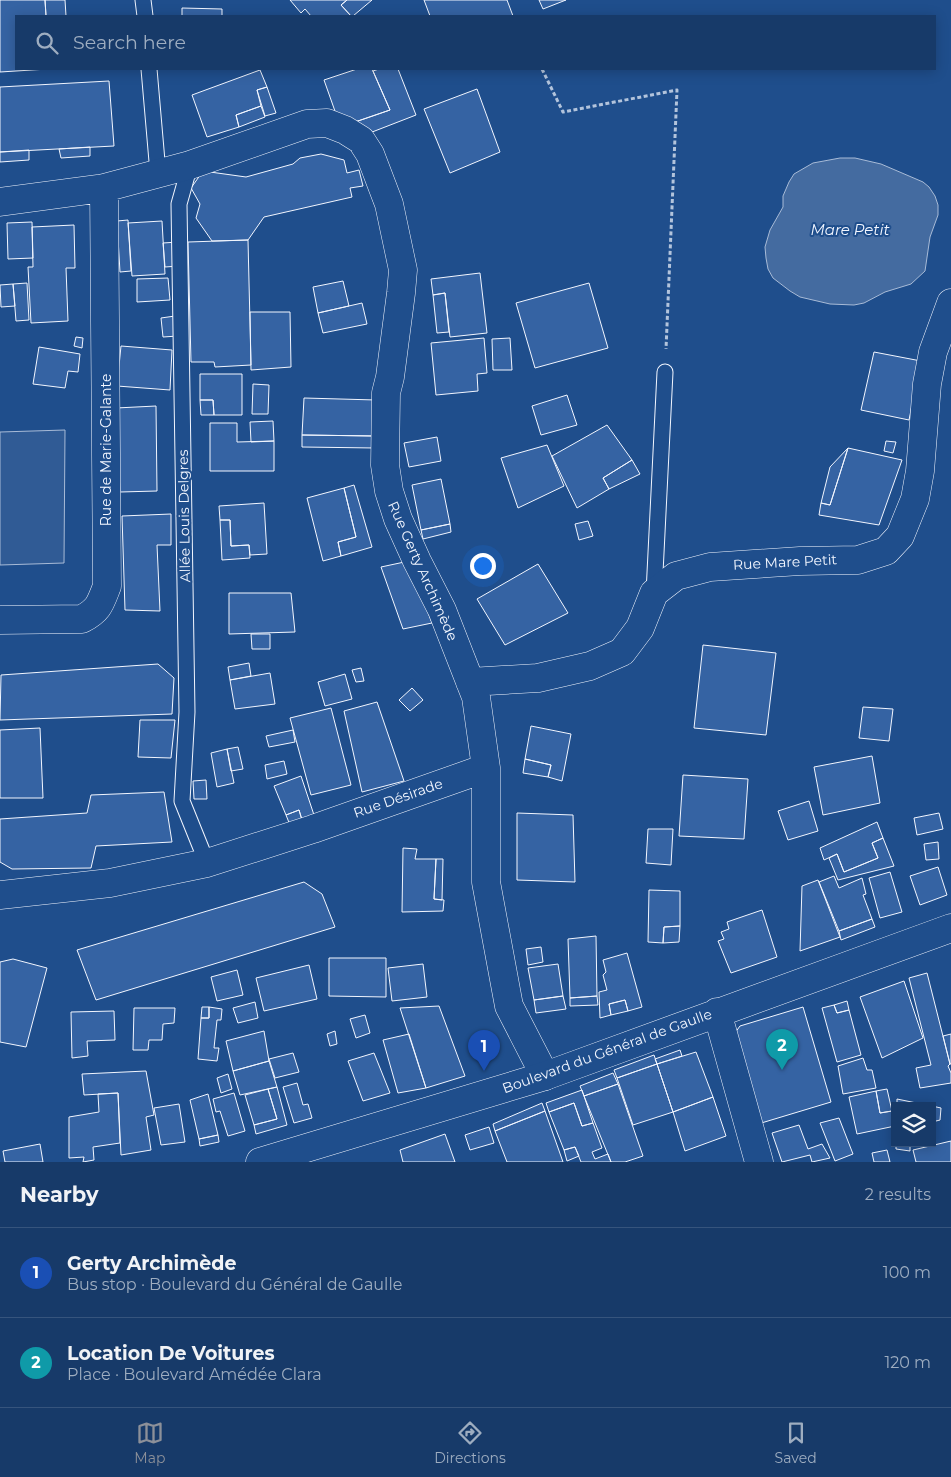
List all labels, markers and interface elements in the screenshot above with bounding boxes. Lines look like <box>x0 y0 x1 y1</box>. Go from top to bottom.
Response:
search box <box>15 15 936 70</box>
icon: search <box>33 29 61 57</box>
text: Search here <box>73 31 186 54</box>
water label: Mare Petit <box>810 220 890 239</box>
street label: Rue de Marie-Galante <box>97 374 115 526</box>
street label: Allée Louis Delgres <box>174 449 194 583</box>
street label: Rue Gerty Archimède <box>384 498 462 644</box>
street label: Rue Mare Petit <box>733 550 838 574</box>
your location <box>470 553 496 579</box>
street label: Rue Désirade <box>351 774 445 822</box>
street label: Boulevard du Général de Gaulle <box>500 1005 714 1097</box>
pin: 2 <box>766 1029 798 1070</box>
pin: 1 <box>468 1030 500 1071</box>
map controls <box>891 1102 936 1147</box>
button: layers <box>891 1102 936 1147</box>
text: Nearby <box>20 1182 99 1207</box>
text: 2 results <box>865 1185 931 1204</box>
text: Gerty Archimède <box>67 1252 236 1275</box>
text: 1 <box>33 1263 39 1282</box>
text: 100 m <box>883 1263 931 1282</box>
text: Bus stop · Boulevard du Général de Gaulle <box>67 1275 402 1294</box>
text: Location De Voitures <box>67 1342 275 1365</box>
text: 2 <box>31 1353 41 1372</box>
text: 120 m <box>884 1353 931 1372</box>
text: Place · Boulevard Amédée Clara <box>67 1365 322 1384</box>
tab: Map <box>134 1419 165 1467</box>
tab: Directions <box>434 1419 506 1467</box>
tab: Saved <box>775 1419 817 1467</box>

